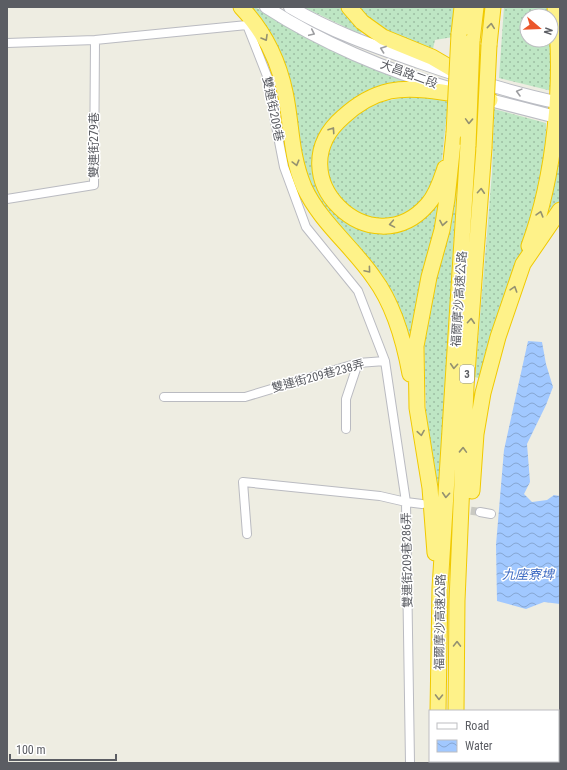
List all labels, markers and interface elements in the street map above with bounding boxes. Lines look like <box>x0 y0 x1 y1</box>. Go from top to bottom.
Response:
north arrow <box>519 8 559 48</box>
one-way arrow <box>486 23 495 29</box>
text: N <box>541 26 555 37</box>
one-way arrow <box>308 28 316 36</box>
one-way arrow <box>260 34 267 41</box>
one-way arrow <box>379 45 386 53</box>
street label: 大昌路二段 <box>378 57 440 91</box>
street label: 雙連街209巷 <box>260 75 286 143</box>
one-way arrow <box>515 88 522 97</box>
street label: 雙連街279巷 <box>87 112 101 178</box>
one-way arrow <box>465 119 473 125</box>
one-way arrow <box>327 127 334 134</box>
one-way arrow <box>292 159 300 166</box>
one-way arrow <box>477 188 486 194</box>
one-way arrow <box>535 210 544 217</box>
one-way arrow <box>389 219 395 228</box>
one-way arrow <box>439 220 448 226</box>
street label: 福爾摩沙高速公路 <box>449 251 469 347</box>
one-way arrow <box>363 265 370 272</box>
one-way arrow <box>510 285 518 292</box>
one-way arrow <box>467 318 476 324</box>
street label: 雙連街209巷238弄 <box>270 357 366 395</box>
one-way arrow <box>450 363 459 369</box>
road number: 3 <box>460 365 474 383</box>
one-way arrow <box>416 430 425 436</box>
one-way arrow <box>459 447 468 454</box>
one-way arrow <box>442 492 451 498</box>
street label: 雙連街209巷286弄 <box>399 512 415 608</box>
water label: 九座寮埤 <box>502 567 556 582</box>
street label: 福爾摩沙高速公路 <box>432 574 448 670</box>
one-way arrow <box>452 641 461 647</box>
one-way arrow <box>435 694 443 700</box>
legend <box>429 710 559 762</box>
text: Road <box>465 719 489 733</box>
scale bar <box>10 736 116 762</box>
text: Water <box>465 739 493 753</box>
text: 100 m <box>16 743 46 757</box>

